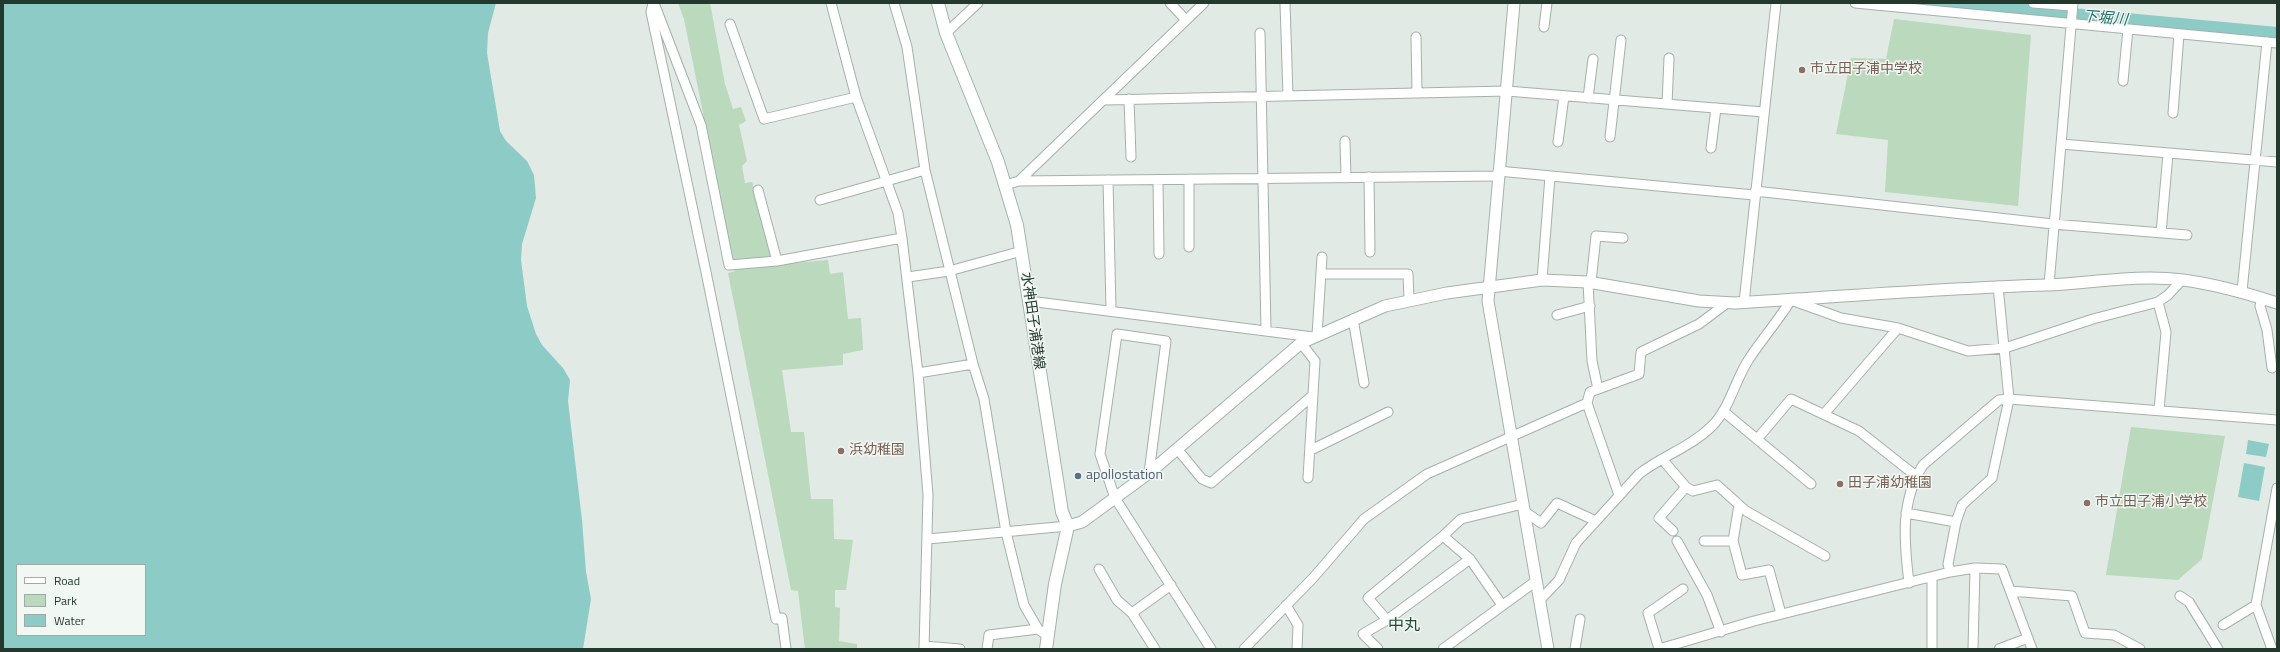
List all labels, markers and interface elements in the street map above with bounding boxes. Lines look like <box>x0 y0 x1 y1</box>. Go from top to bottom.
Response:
water label: 下堀川 <box>2082 8 2128 30</box>
place label: 市立田子浦中学校 <box>1810 62 1922 78</box>
marker: 市立田子浦中学校 <box>1797 65 1807 75</box>
street label: 水神田子浦港線 <box>1017 271 1047 371</box>
place label: 浜幼稚園 <box>849 443 905 459</box>
marker: 浜幼稚園 <box>836 446 846 456</box>
place label: apollostation <box>1086 468 1163 484</box>
marker: apollostation <box>1073 471 1083 481</box>
place label: 田子浦幼稚園 <box>1848 476 1932 492</box>
marker: 田子浦幼稚園 <box>1835 479 1845 489</box>
place label: 市立田子浦小学校 <box>2095 495 2207 511</box>
marker: 市立田子浦小学校 <box>2082 498 2092 508</box>
legend <box>16 564 146 636</box>
text: Road <box>54 571 80 590</box>
text: Park <box>54 591 77 610</box>
text: Water <box>54 611 85 630</box>
district label: 中丸 <box>1388 616 1420 636</box>

